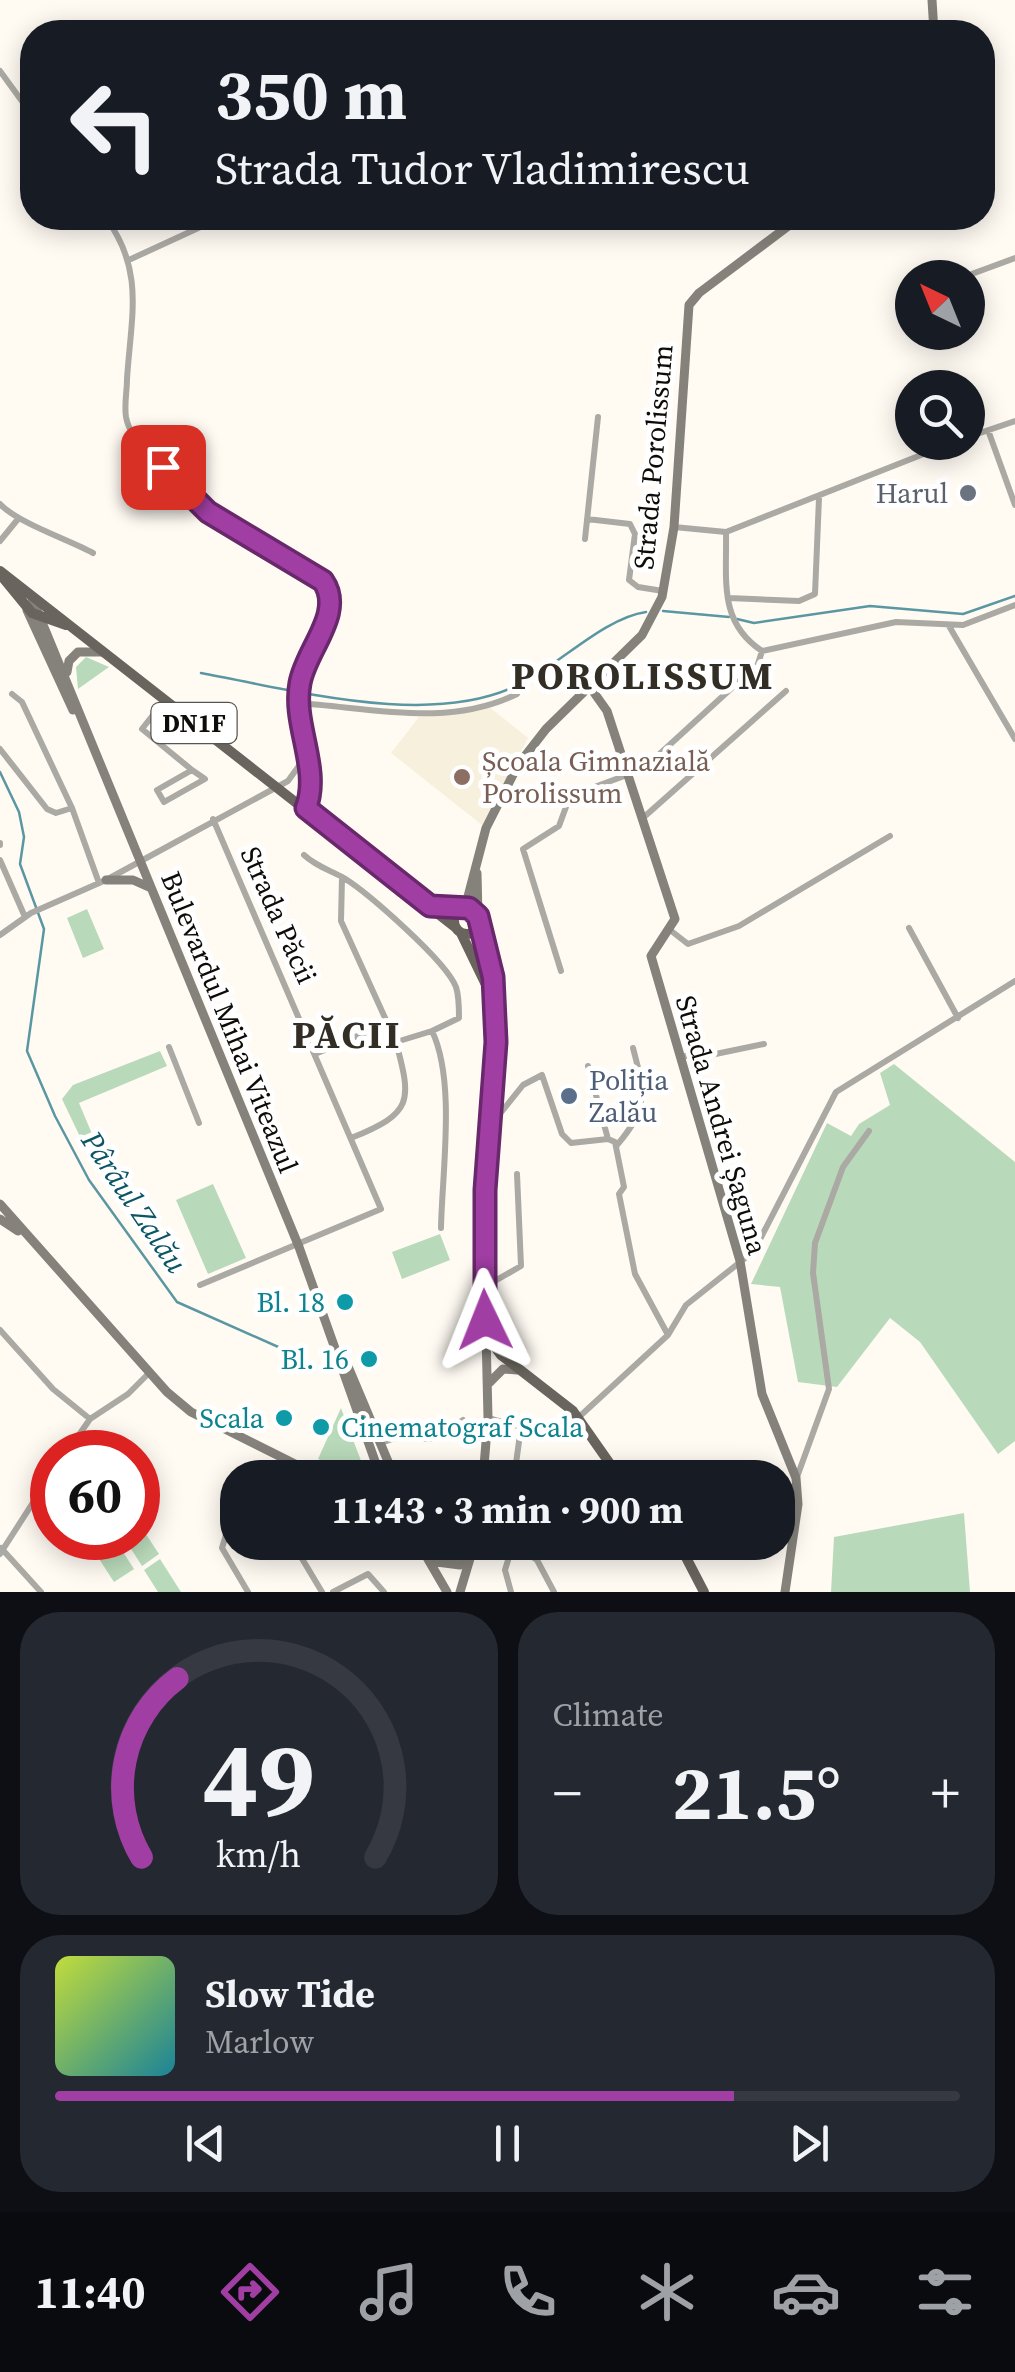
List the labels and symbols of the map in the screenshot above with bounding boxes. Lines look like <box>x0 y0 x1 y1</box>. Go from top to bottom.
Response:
north arrow <box>895 260 985 350</box>
street label: Strada Porolissum <box>624 343 682 571</box>
pin <box>121 425 206 510</box>
place label: Harul <box>876 474 948 512</box>
marker: Harul <box>957 482 979 504</box>
district label: POROLISSUM <box>511 650 775 702</box>
road number: DN1F <box>152 703 236 743</box>
place label: Școala Gimnazială Porolissum <box>482 742 711 812</box>
marker: Școala Gimnazială Porolissum <box>451 766 473 788</box>
street label: Strada Păcii <box>232 840 326 990</box>
street label: Bulevardul Mihai Viteazul <box>152 866 308 1178</box>
street label: Strada Andrei Șaguna <box>667 991 777 1260</box>
district label: PĂCII <box>292 1009 402 1061</box>
place label: Poliția Zalău <box>589 1061 669 1131</box>
marker: Poliția Zalău <box>558 1085 580 1107</box>
water label: Pârâul Zalău <box>71 1122 197 1281</box>
position arrow <box>433 1268 537 1372</box>
place label: Bl. 18 <box>256 1283 325 1321</box>
marker: Bl. 18 <box>334 1291 356 1313</box>
place label: Bl. 16 <box>280 1340 349 1378</box>
marker: Bl. 16 <box>358 1348 380 1370</box>
place label: Scala <box>199 1399 265 1437</box>
marker: Scala <box>273 1407 295 1429</box>
place label: Cinematograf Scala <box>341 1408 584 1446</box>
marker: Cinematograf Scala <box>310 1416 332 1438</box>
speed limit sign: 60 <box>30 1430 160 1560</box>

